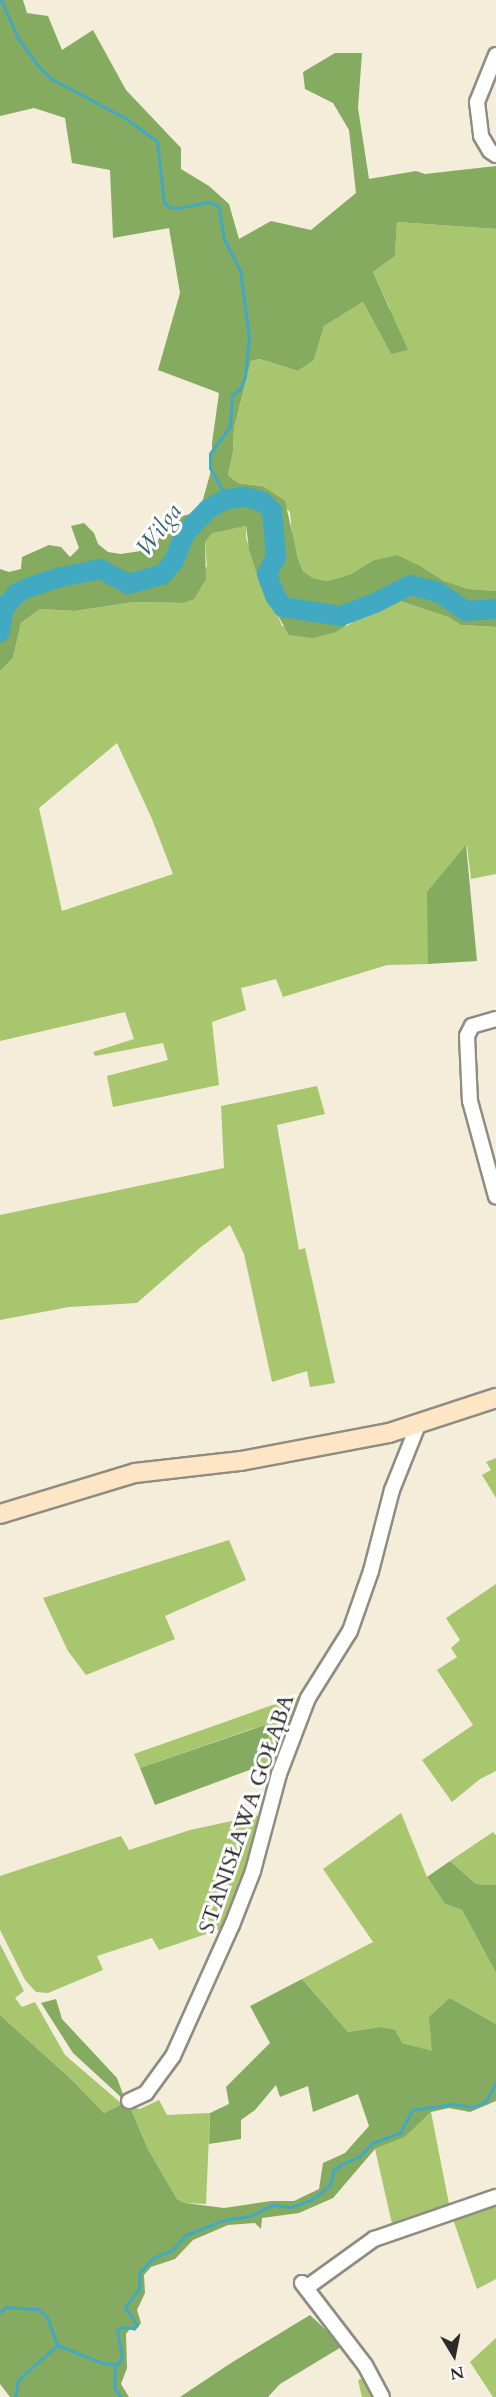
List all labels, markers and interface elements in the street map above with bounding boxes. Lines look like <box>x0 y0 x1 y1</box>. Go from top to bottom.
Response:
water label: Wilga <box>130 498 188 562</box>
street label: STANISŁAWA GOŁĄBA <box>194 1691 300 1937</box>
north arrow <box>424 2325 484 2385</box>
text: N <box>448 2361 466 2385</box>

